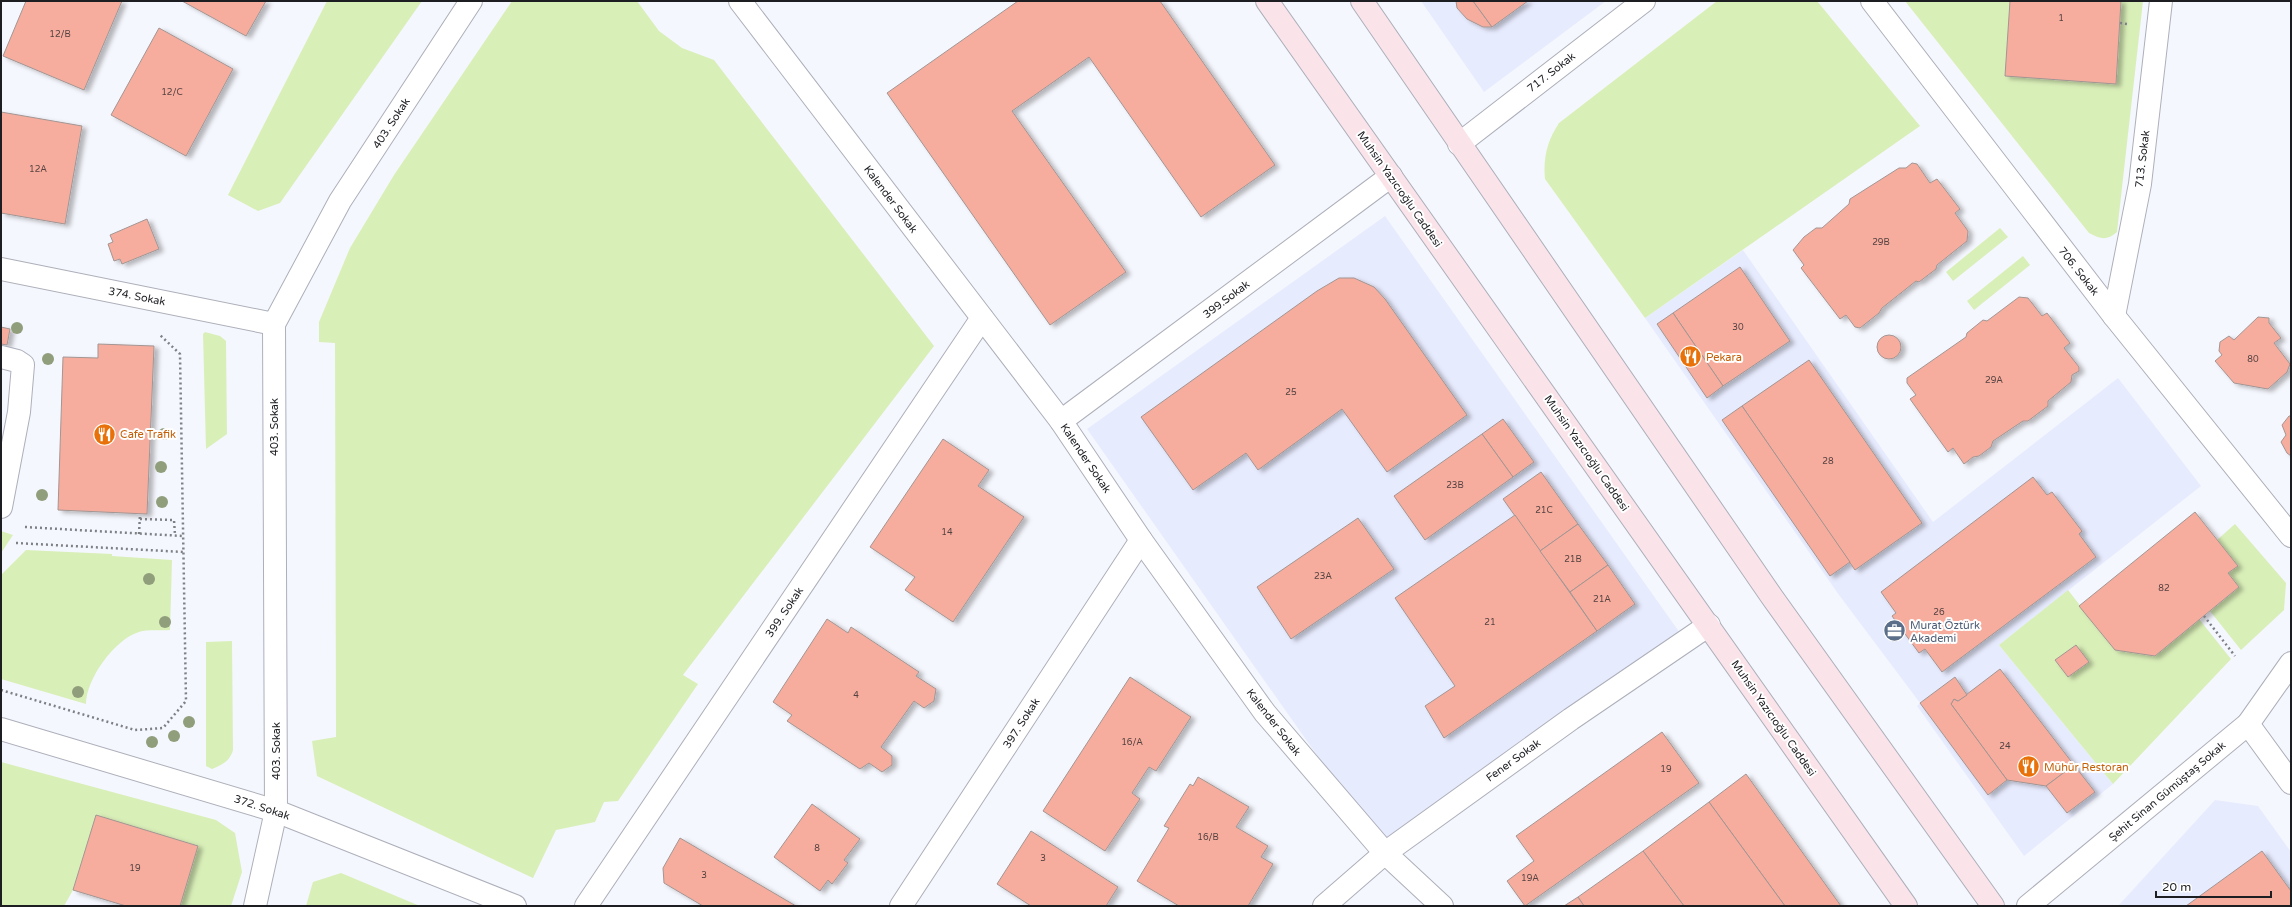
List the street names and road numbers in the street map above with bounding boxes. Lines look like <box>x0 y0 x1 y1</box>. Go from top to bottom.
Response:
street label: 717. Sokak <box>1525 50 1578 95</box>
street label: 403. Sokak <box>370 95 413 151</box>
street label: Muhsin Yazıcıoğlu Caddesi <box>1355 129 1445 250</box>
street label: 713. Sokak <box>2133 129 2152 189</box>
street label: Kalender Sokak <box>861 163 920 236</box>
street label: 706. Sokak <box>2056 244 2102 298</box>
street label: 399.Sokak <box>1200 278 1252 321</box>
street label: 374. Sokak <box>107 285 167 308</box>
street label: Muhsin Yazıcıoğlu Caddesi <box>1542 393 1632 514</box>
street label: 403. Sokak <box>268 398 281 456</box>
street label: Kalender Sokak <box>1058 421 1114 495</box>
street label: 399. Sokak <box>763 585 806 640</box>
street label: Muhsin Yazıcıoğlu Caddesi <box>1729 658 1819 779</box>
street label: Kalender Sokak <box>1244 686 1304 758</box>
street label: 397. Sokak <box>1000 696 1043 751</box>
street label: 403. Sokak <box>270 722 283 780</box>
street label: Fener Sokak <box>1484 736 1543 784</box>
street label: Şehit Sinan Gümüştaş Sokak <box>2106 739 2228 844</box>
street label: 372. Sokak <box>232 792 291 823</box>

